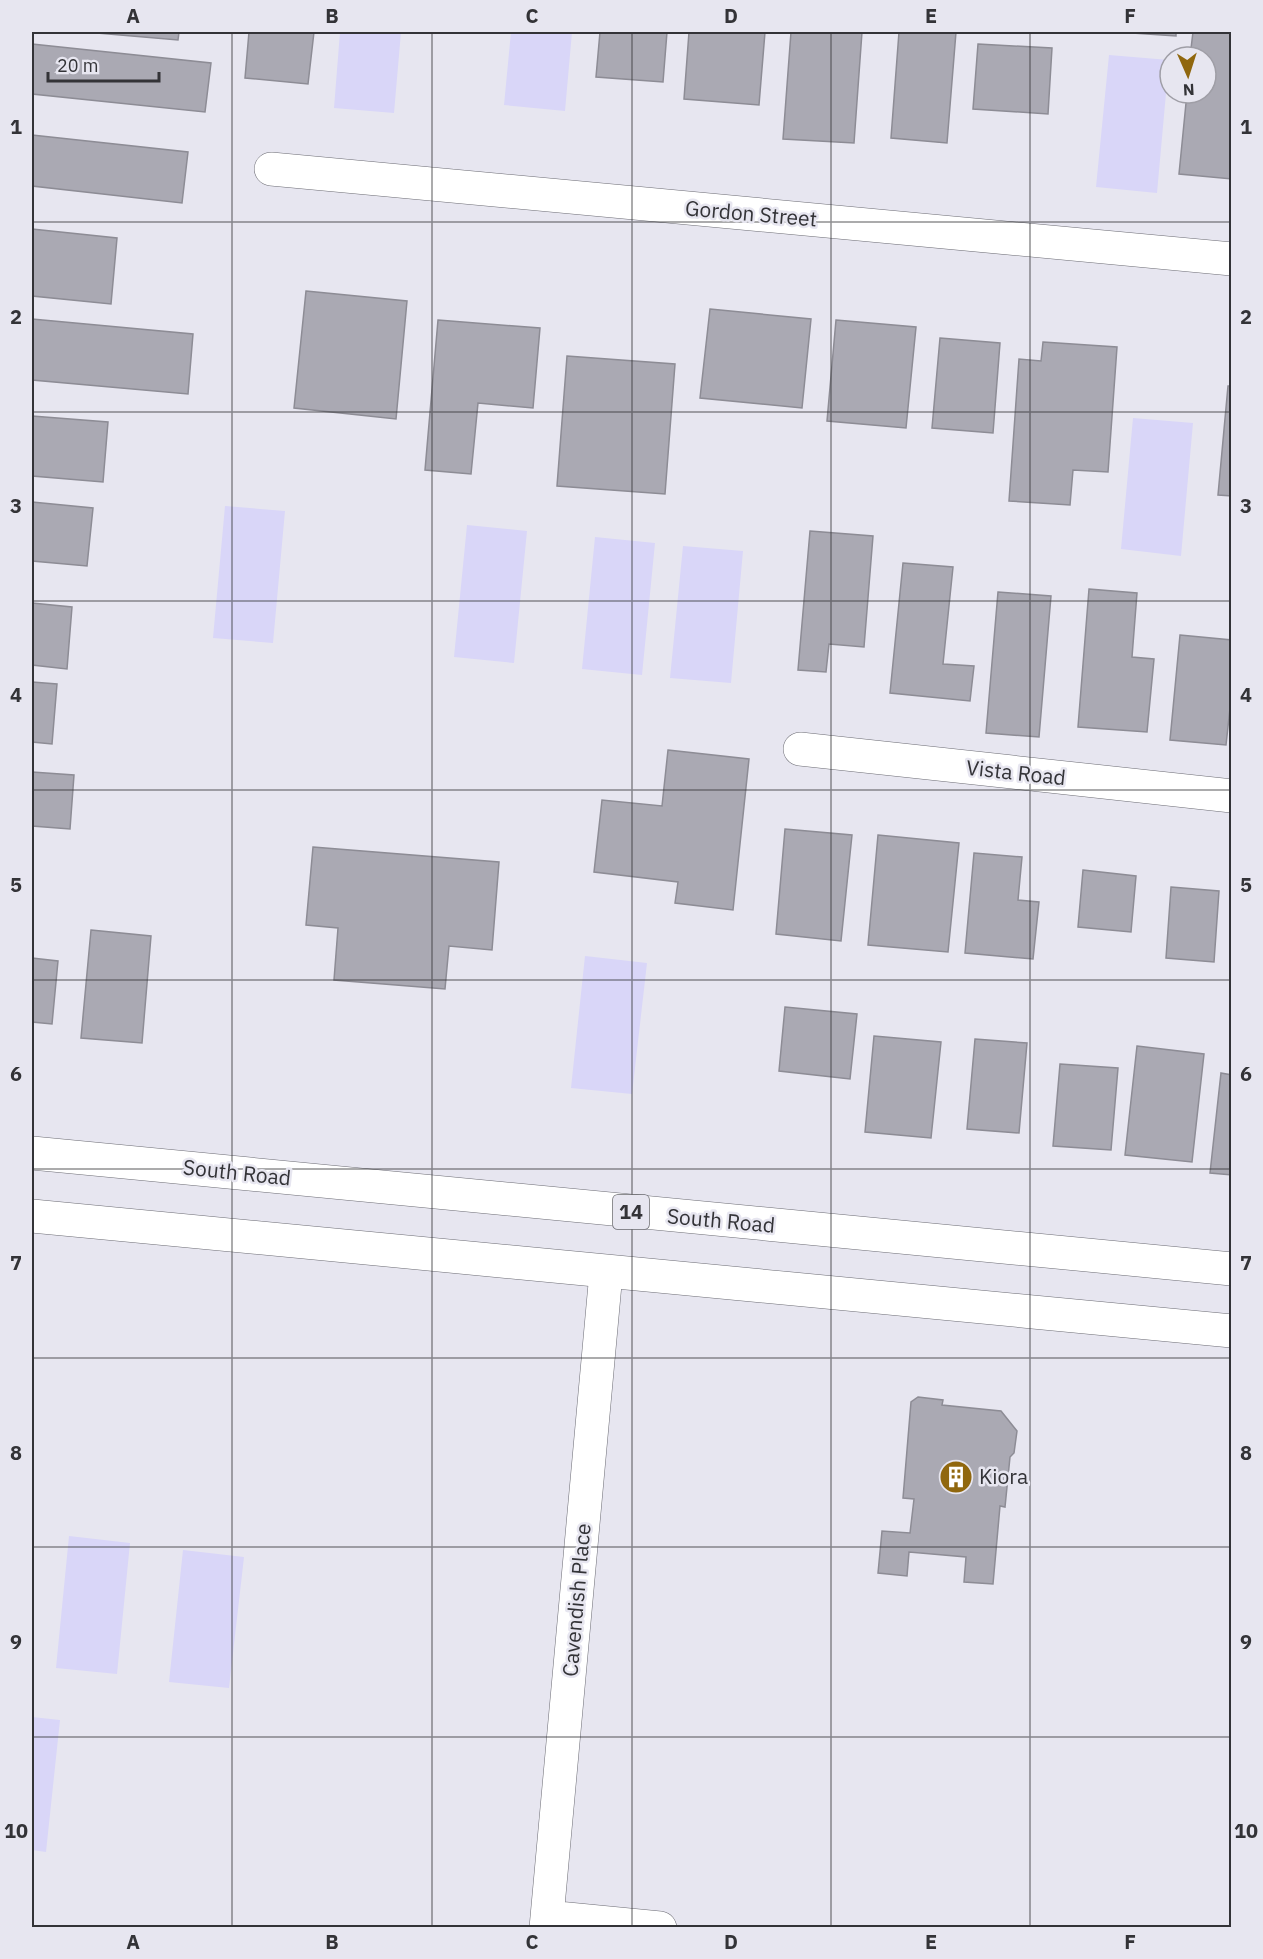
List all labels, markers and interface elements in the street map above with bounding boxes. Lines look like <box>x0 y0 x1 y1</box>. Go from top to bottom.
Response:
text: A <box>126 2 140 29</box>
text: B <box>325 2 339 29</box>
text: C <box>525 2 539 29</box>
text: D <box>724 2 738 29</box>
text: E <box>925 2 937 29</box>
text: F <box>1124 2 1136 29</box>
scale bar <box>48 45 159 83</box>
north arrow <box>1158 45 1218 105</box>
text: 20 m <box>57 54 99 77</box>
text: N <box>1182 80 1195 100</box>
text: 1 <box>10 113 22 140</box>
text: 1 <box>1240 113 1252 140</box>
street label: Gordon Street <box>684 193 818 233</box>
text: 2 <box>10 303 22 330</box>
text: 2 <box>1240 303 1252 330</box>
text: 3 <box>10 492 22 519</box>
text: 3 <box>1240 492 1252 519</box>
text: 4 <box>10 681 22 708</box>
text: 4 <box>1240 681 1252 708</box>
street label: Vista Road <box>965 753 1067 791</box>
text: 5 <box>10 871 22 898</box>
text: 5 <box>1240 871 1252 898</box>
text: 6 <box>10 1060 22 1087</box>
text: 6 <box>1240 1060 1252 1087</box>
street label: South Road <box>182 1152 292 1192</box>
road number: 14 <box>613 1195 649 1229</box>
street label: South Road <box>666 1201 776 1239</box>
text: 7 <box>10 1249 22 1276</box>
text: 7 <box>1240 1249 1252 1276</box>
text: 8 <box>10 1439 22 1466</box>
text: 8 <box>1240 1439 1252 1466</box>
building icon: Kiora <box>938 1459 974 1495</box>
place label: Kiora <box>979 1462 1028 1490</box>
street label: Cavendish Place <box>555 1522 597 1678</box>
text: 9 <box>10 1628 22 1655</box>
text: 9 <box>1240 1628 1252 1655</box>
text: 10 <box>4 1817 28 1844</box>
text: 10 <box>1234 1817 1258 1844</box>
text: A <box>126 1928 140 1955</box>
text: B <box>325 1928 339 1955</box>
text: C <box>525 1928 539 1955</box>
text: D <box>724 1928 738 1955</box>
text: E <box>925 1928 937 1955</box>
text: F <box>1124 1928 1136 1955</box>

